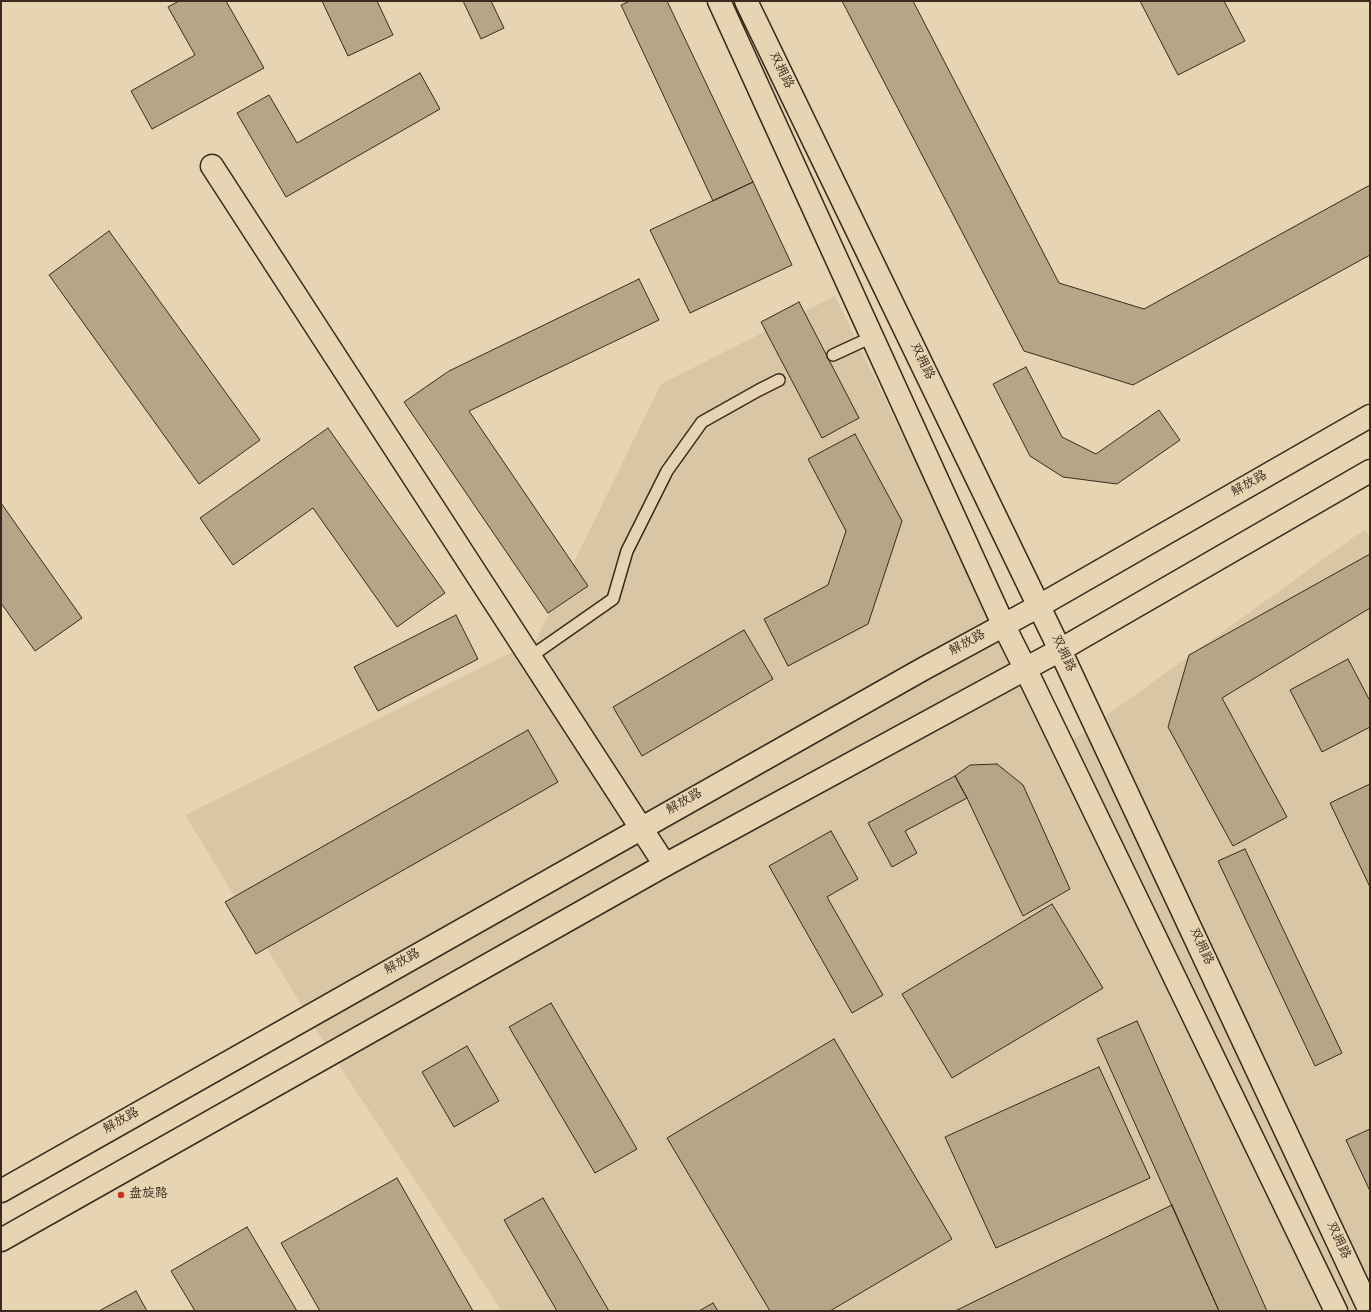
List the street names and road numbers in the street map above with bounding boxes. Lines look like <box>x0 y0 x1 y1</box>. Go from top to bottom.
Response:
street label: 双拥路 <box>764 50 796 92</box>
street label: 双拥路 <box>905 341 937 383</box>
street label: 解放路 <box>1229 468 1271 502</box>
street label: 解放路 <box>947 628 989 660</box>
street label: 双拥路 <box>1047 633 1077 675</box>
street label: 解放路 <box>664 786 706 820</box>
street label: 双拥路 <box>1185 926 1215 968</box>
street label: 解放路 <box>382 946 424 980</box>
street label: 解放路 <box>101 1105 143 1139</box>
street label: 双拥路 <box>1322 1220 1352 1262</box>

